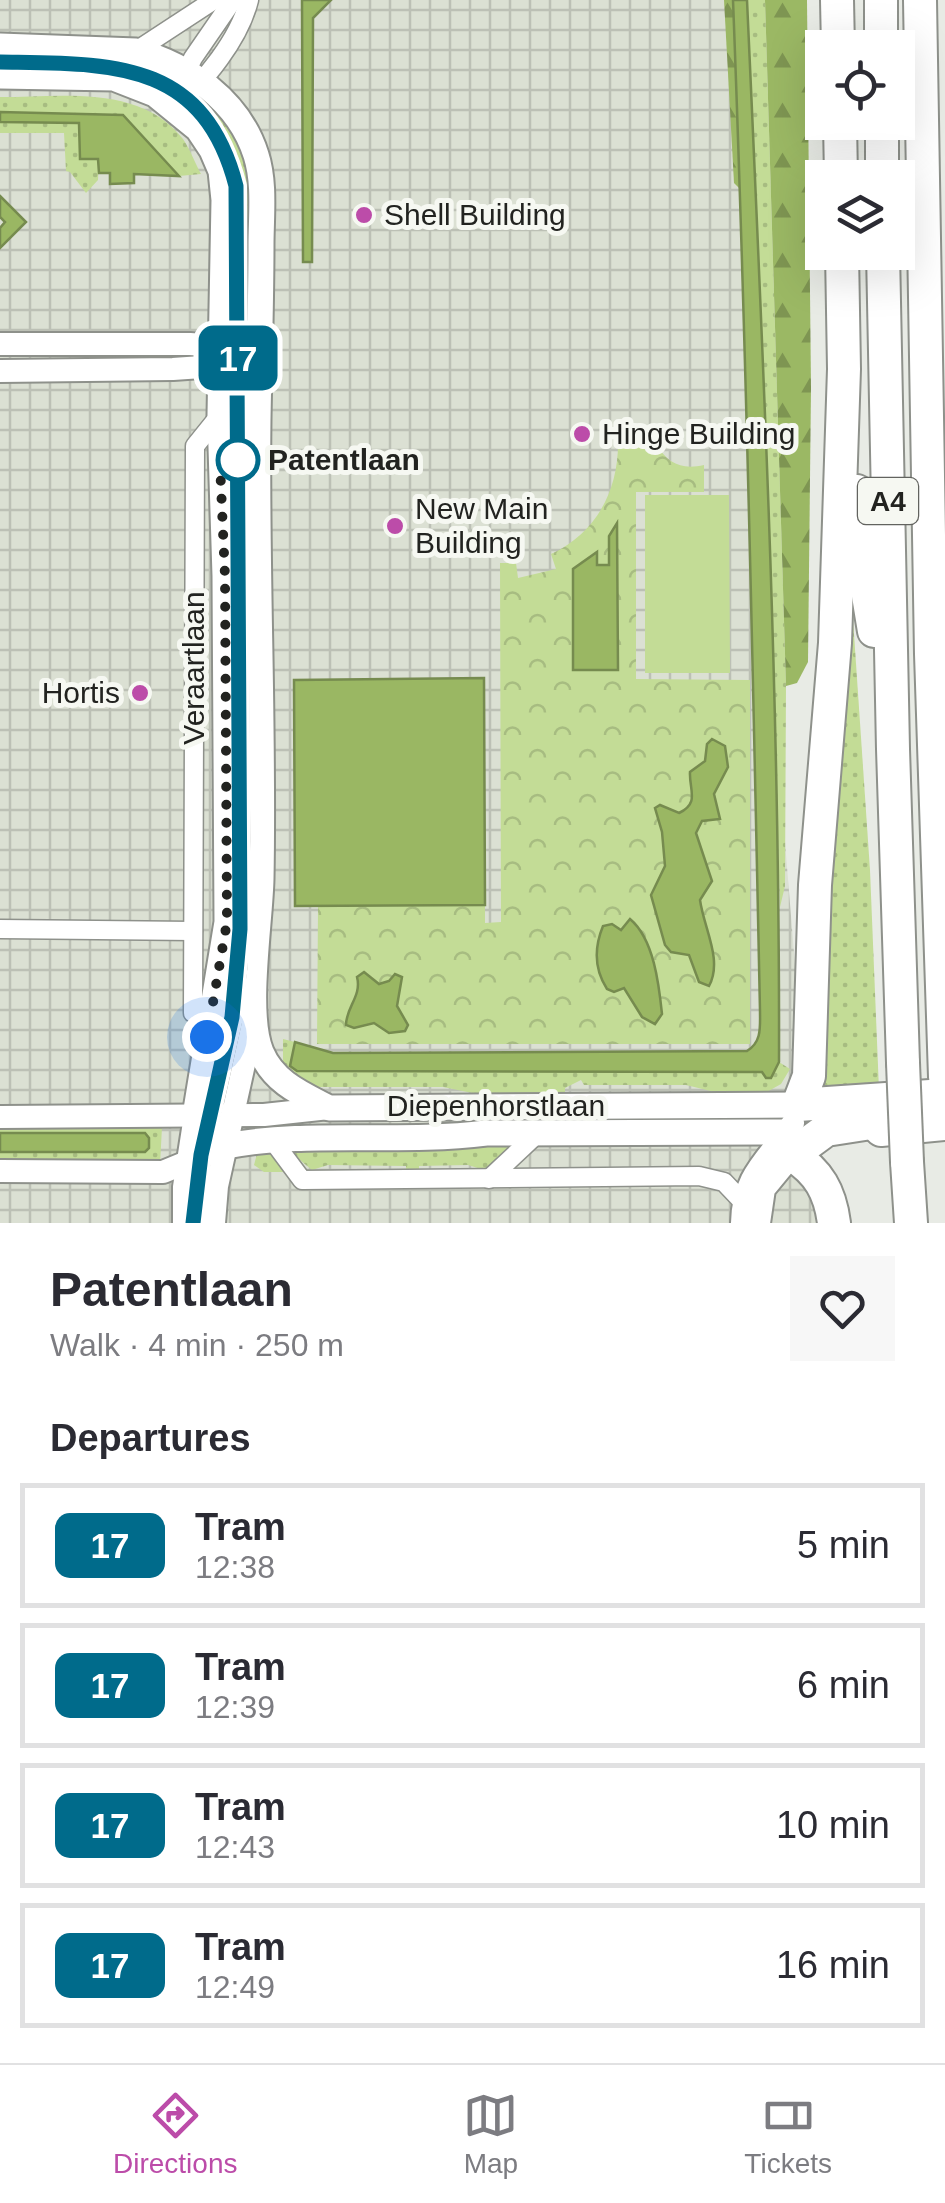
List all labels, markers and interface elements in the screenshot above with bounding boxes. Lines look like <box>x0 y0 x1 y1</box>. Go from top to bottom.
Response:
map controls <box>805 30 915 270</box>
button: locate <box>805 30 915 140</box>
button: layers <box>805 160 915 270</box>
place label: Shell Building <box>384 198 566 231</box>
marker: Shell Building <box>353 204 375 226</box>
line badge: 17 <box>193 326 283 390</box>
text: 17 <box>219 339 257 378</box>
place label: Hinge Building <box>602 417 795 450</box>
marker: Hinge Building <box>571 423 593 445</box>
marker: Patentlaan <box>217 439 259 481</box>
place label: Patentlaan <box>268 443 420 476</box>
road number: A4 <box>858 478 918 524</box>
place label: New Main Building <box>415 492 548 559</box>
marker: New Main Building <box>384 515 406 537</box>
street label: Veraartlaan <box>177 591 210 745</box>
place label: Hortis <box>42 676 120 709</box>
marker: Hortis <box>129 682 151 704</box>
your location <box>182 1012 232 1062</box>
street label: Diepenhorstlaan <box>387 1089 605 1122</box>
button: heart <box>790 1256 895 1361</box>
text: Patentlaan <box>50 1263 293 1316</box>
text: Walk · 4 min · 250 m <box>50 1327 344 1363</box>
text: Departures <box>50 1417 251 1459</box>
text: Tram <box>195 1506 286 1548</box>
text: 5 min <box>797 1524 890 1566</box>
text: 17 <box>91 1526 129 1565</box>
text: 12:38 <box>195 1549 275 1585</box>
text: Tram <box>195 1646 286 1688</box>
text: 6 min <box>797 1664 890 1706</box>
text: 17 <box>91 1666 129 1705</box>
text: 12:39 <box>195 1689 275 1725</box>
text: Tram <box>195 1786 286 1828</box>
text: 10 min <box>776 1804 890 1846</box>
text: 17 <box>91 1806 129 1845</box>
text: 12:43 <box>195 1829 275 1865</box>
text: Tram <box>195 1926 286 1968</box>
text: 16 min <box>776 1944 890 1986</box>
text: 17 <box>91 1946 129 1985</box>
text: 12:49 <box>195 1969 275 2005</box>
tab: Directions <box>113 2088 237 2180</box>
tab: Map <box>463 2088 518 2180</box>
tab: Tickets <box>744 2088 832 2180</box>

